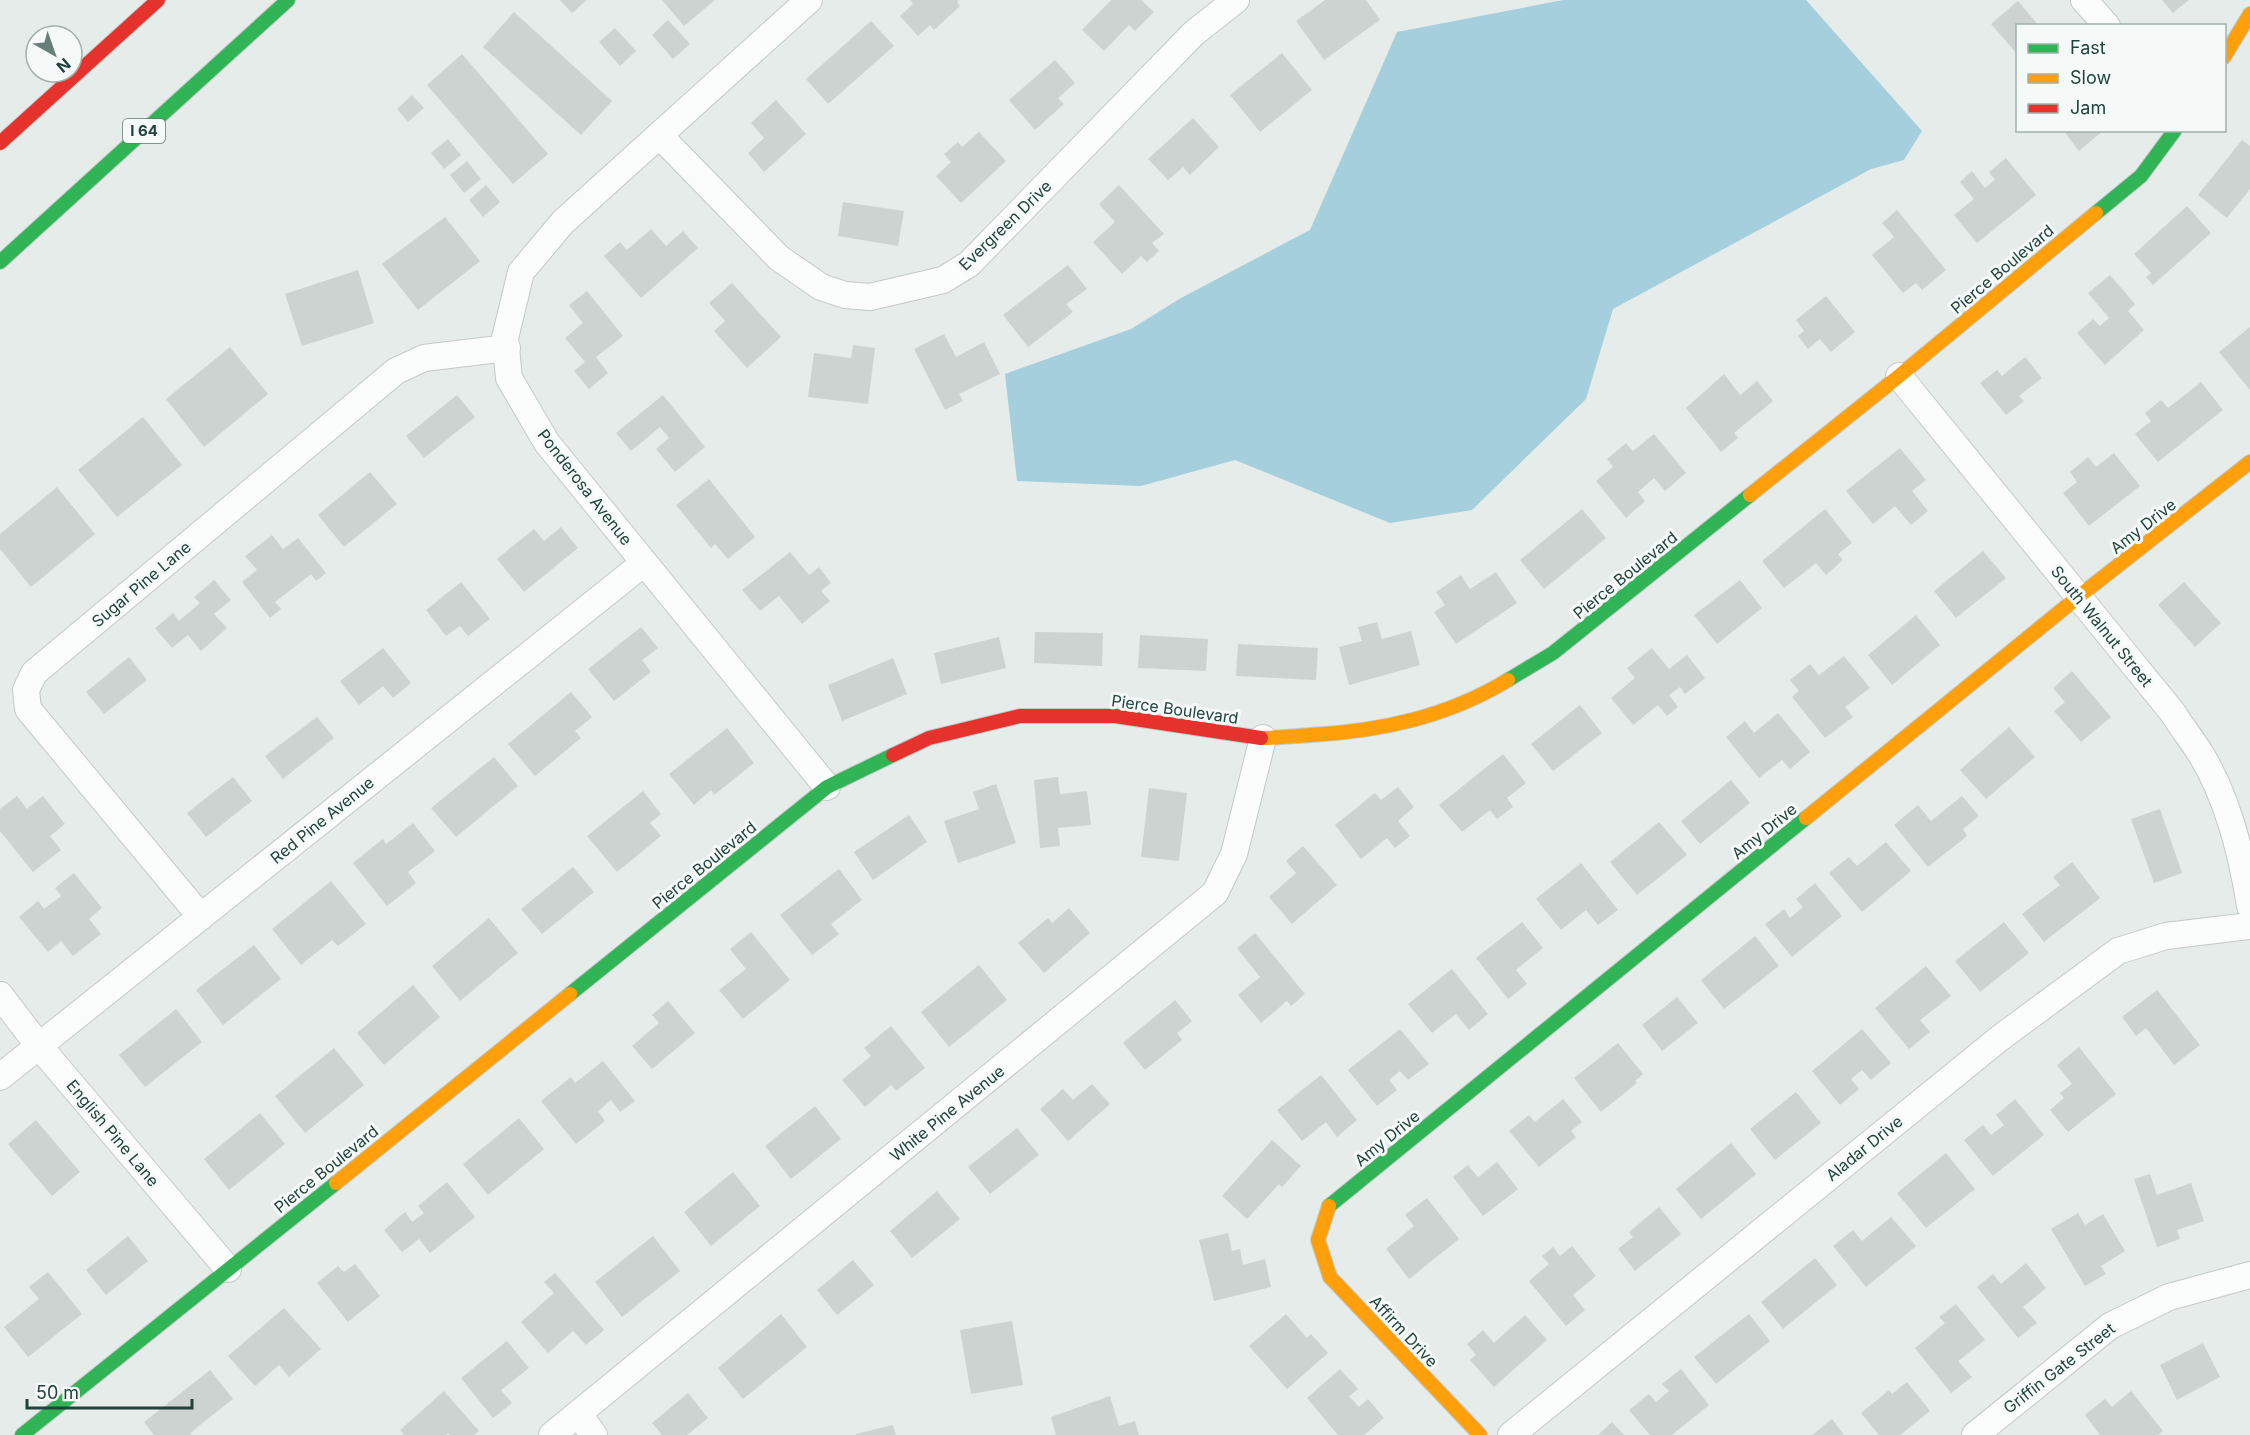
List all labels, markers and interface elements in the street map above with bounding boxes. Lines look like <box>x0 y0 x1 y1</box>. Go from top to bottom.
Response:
north arrow <box>24 24 84 84</box>
legend <box>2016 24 2226 132</box>
text: Fast <box>2070 37 2106 58</box>
text: N <box>53 54 75 77</box>
text: Slow <box>2070 67 2111 88</box>
text: Jam <box>2070 97 2106 118</box>
road number: I 64 <box>123 119 165 143</box>
street label: Evergreen Drive <box>954 176 1056 274</box>
street label: Pierce Boulevard <box>1947 220 2057 318</box>
street label: Ponderosa Avenue <box>533 425 637 549</box>
street label: Amy Drive <box>2106 494 2180 558</box>
street label: Pierce Boulevard <box>1569 527 1681 623</box>
street label: Sugar Pine Lane <box>87 537 195 631</box>
street label: South Walnut Street <box>2047 561 2157 691</box>
street label: Pierce Boulevard <box>1110 690 1240 728</box>
street label: Red Pine Avenue <box>266 772 378 868</box>
street label: Amy Drive <box>1727 799 1801 863</box>
street label: Pierce Boulevard <box>648 817 760 913</box>
street label: White Pine Avenue <box>886 1061 1008 1165</box>
street label: English Pine Lane <box>63 1076 163 1190</box>
street label: Amy Drive <box>1350 1106 1424 1170</box>
street label: Aladar Drive <box>1822 1111 1906 1185</box>
street label: Pierce Boulevard <box>270 1121 382 1217</box>
street label: Affirm Drive <box>1366 1291 1442 1371</box>
street label: Griffin Gate Street <box>1999 1318 2119 1418</box>
scale bar <box>27 1372 192 1410</box>
text: 50 m <box>36 1382 79 1403</box>

